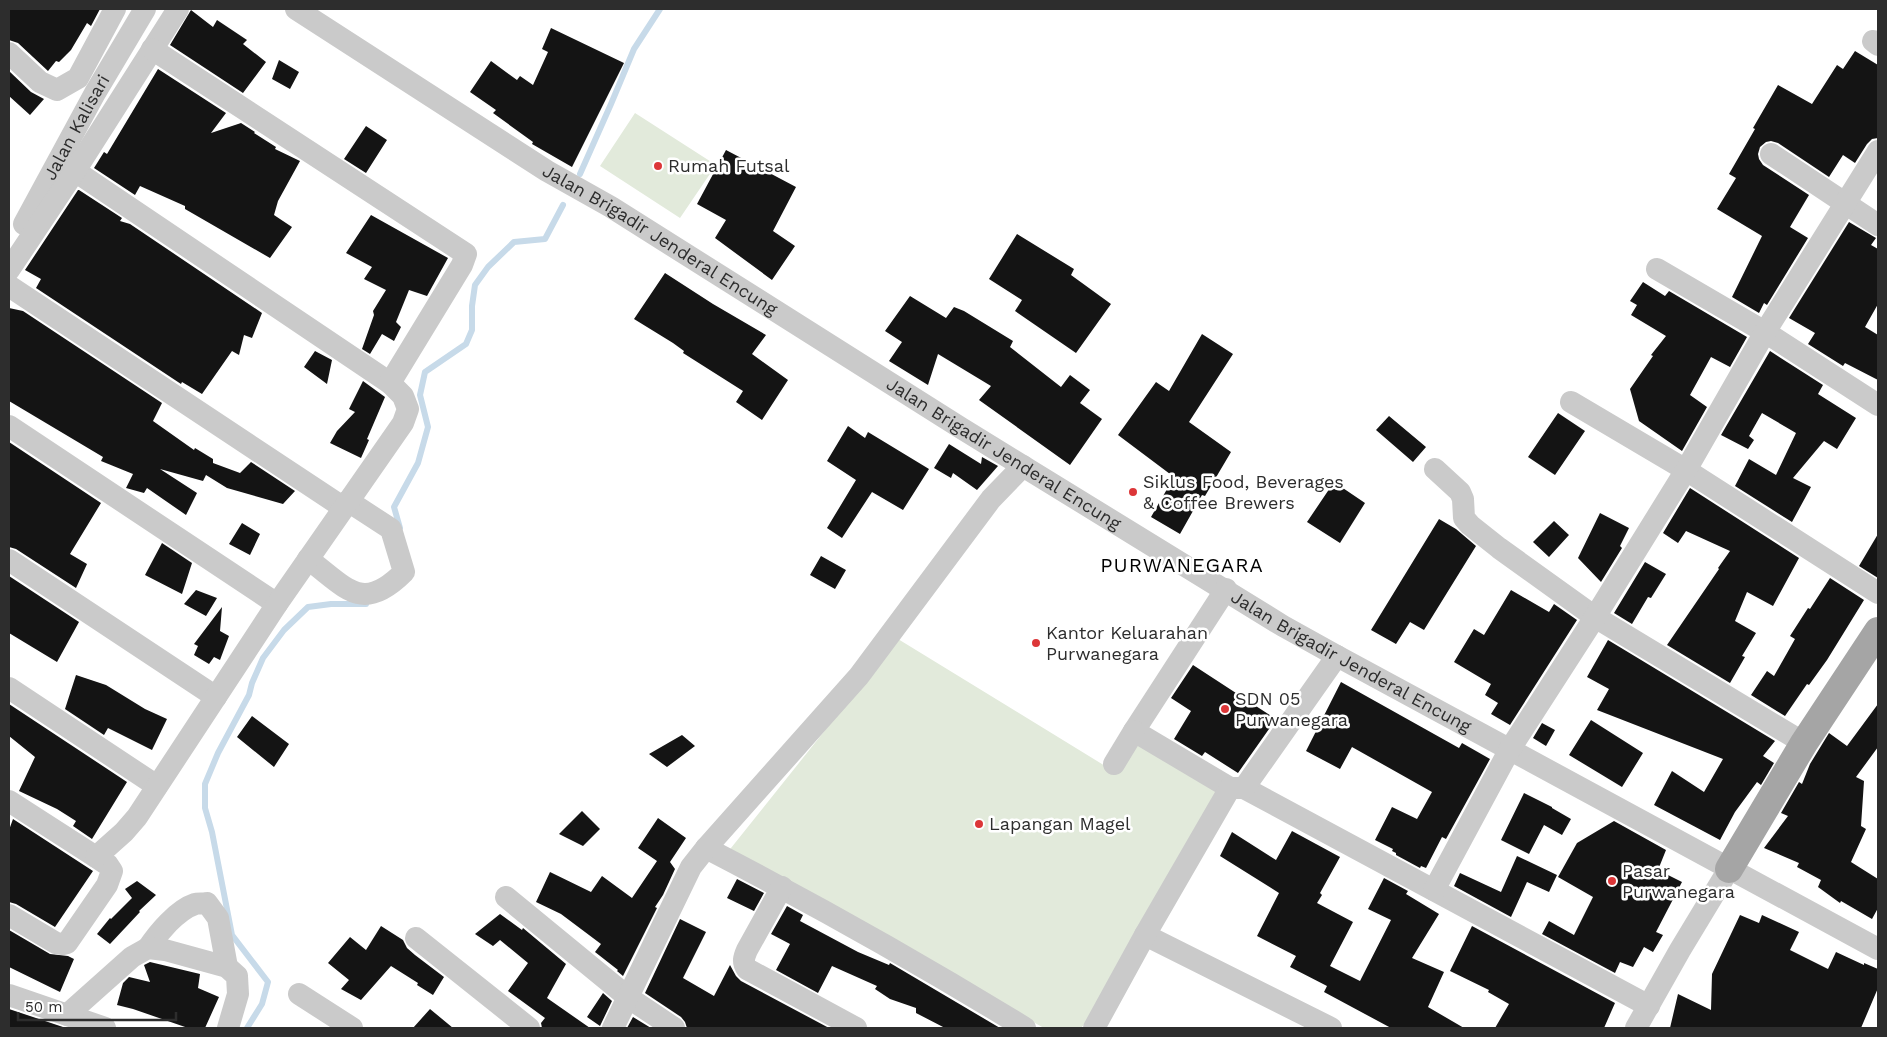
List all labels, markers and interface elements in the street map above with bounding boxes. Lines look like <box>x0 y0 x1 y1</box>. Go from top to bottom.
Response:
street label: Jalan Kalisari <box>39 71 114 184</box>
place label: Rumah Futsal <box>668 155 790 176</box>
street label: Jalan Brigadir Jenderal Encung <box>539 160 782 320</box>
marker: Rumah Futsal <box>652 160 664 172</box>
street label: Jalan Brigadir Jenderal Encung <box>883 373 1125 534</box>
place label: Siklus Food, Beverages & Coffee Brewers <box>1143 471 1344 513</box>
marker: Siklus Food, Beverages & Coffee Brewers <box>1127 486 1139 498</box>
district label: PURWANEGARA <box>1100 553 1264 577</box>
street label: Jalan Brigadir Jenderal Encung <box>1228 586 1475 737</box>
place label: Kantor Keluarahan Purwanegara <box>1046 622 1208 664</box>
marker: Kantor Keluarahan Purwanegara <box>1030 637 1042 649</box>
place label: SDN 05 Purwanegara <box>1235 688 1348 730</box>
marker: SDN 05 Purwanegara <box>1219 703 1231 715</box>
place label: Lapangan Magel <box>989 813 1131 834</box>
marker: Lapangan Magel <box>973 818 985 830</box>
place label: Pasar Purwanegara <box>1622 860 1735 902</box>
marker: Pasar Purwanegara <box>1606 875 1618 887</box>
scale bar <box>18 990 175 1022</box>
text: 50 m <box>25 998 62 1016</box>

